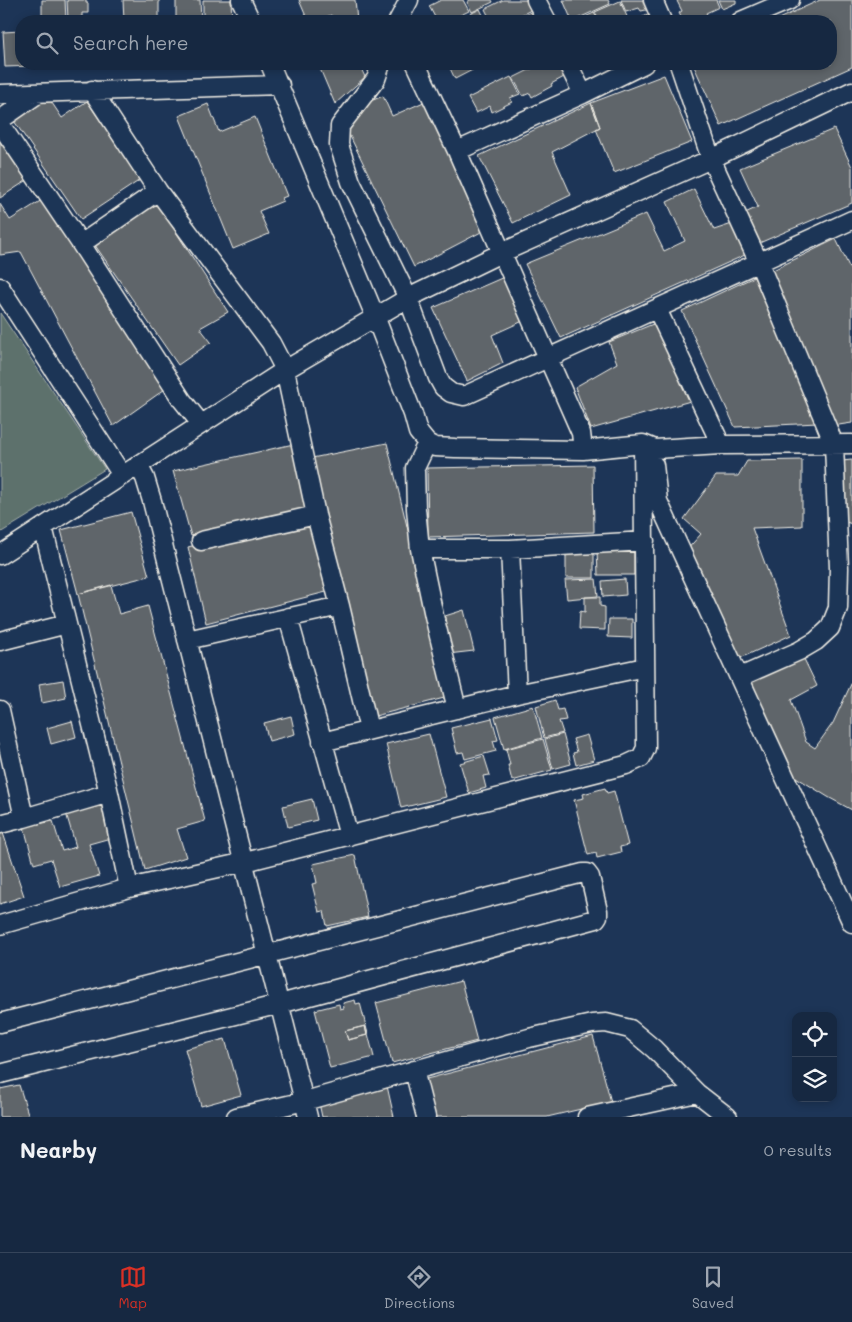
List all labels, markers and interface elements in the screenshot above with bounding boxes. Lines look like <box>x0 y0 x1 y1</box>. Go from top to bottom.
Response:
search box <box>15 15 837 70</box>
icon: search <box>33 29 61 57</box>
text: Search here <box>73 30 189 55</box>
map controls <box>792 1012 837 1102</box>
button: locate <box>792 1012 837 1057</box>
button: layers <box>792 1057 837 1102</box>
text: Nearby <box>20 1136 97 1163</box>
text: 0 results <box>764 1139 832 1160</box>
tab: Map <box>118 1263 147 1312</box>
tab: Directions <box>384 1263 455 1312</box>
tab: Saved <box>692 1263 734 1312</box>

